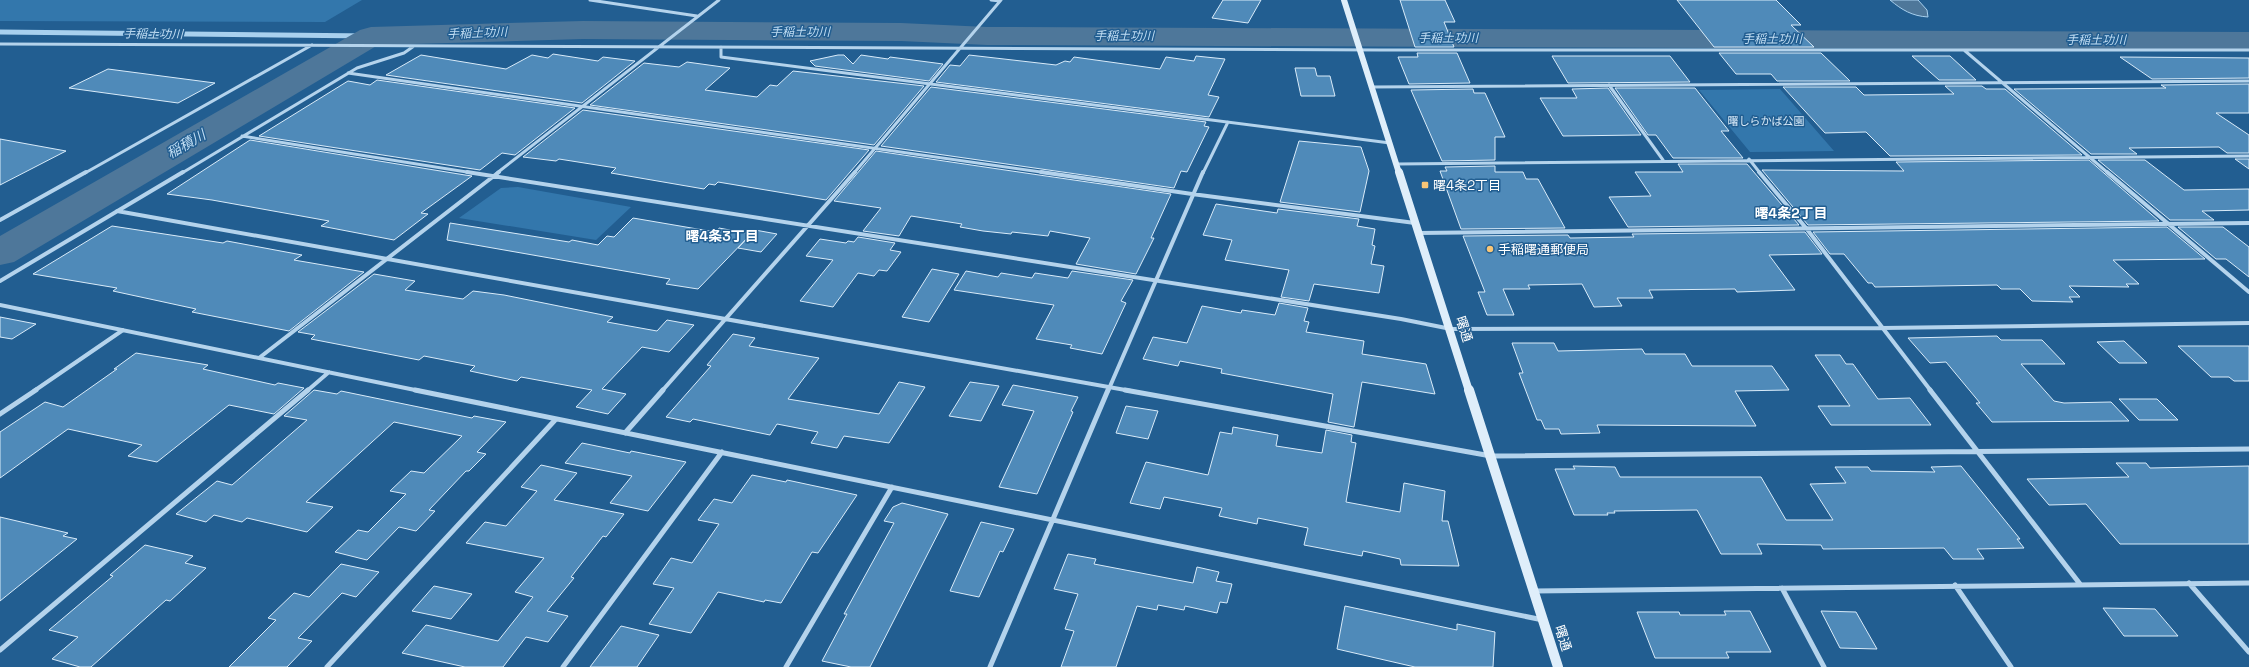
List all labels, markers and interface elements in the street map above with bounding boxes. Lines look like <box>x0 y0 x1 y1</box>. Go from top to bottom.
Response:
water label: 手稲土功川 <box>447 24 509 42</box>
water label: 手稲土功川 <box>770 24 832 40</box>
water label: 手稲土功川 <box>123 25 185 43</box>
water label: 手稲土功川 <box>1094 28 1156 44</box>
water label: 手稲土功川 <box>1418 30 1480 46</box>
water label: 手稲土功川 <box>1742 31 1804 47</box>
water label: 手稲土功川 <box>2066 32 2128 48</box>
park label: 曙しらかば公園 <box>1728 114 1805 128</box>
water label: 稲積川 <box>163 125 210 162</box>
place label: 曙4条2丁目 <box>1433 177 1501 194</box>
marker: 曙4条2丁目 <box>1420 180 1430 190</box>
district label: 曙4条2丁目 <box>1754 204 1828 222</box>
district label: 曙4条3丁目 <box>685 227 759 245</box>
place label: 手稲曙通郵便局 <box>1498 241 1589 258</box>
marker: 手稲曙通郵便局 <box>1485 244 1495 254</box>
street label: 曙通 <box>1452 314 1476 344</box>
street label: 曙通 <box>1551 623 1575 653</box>

